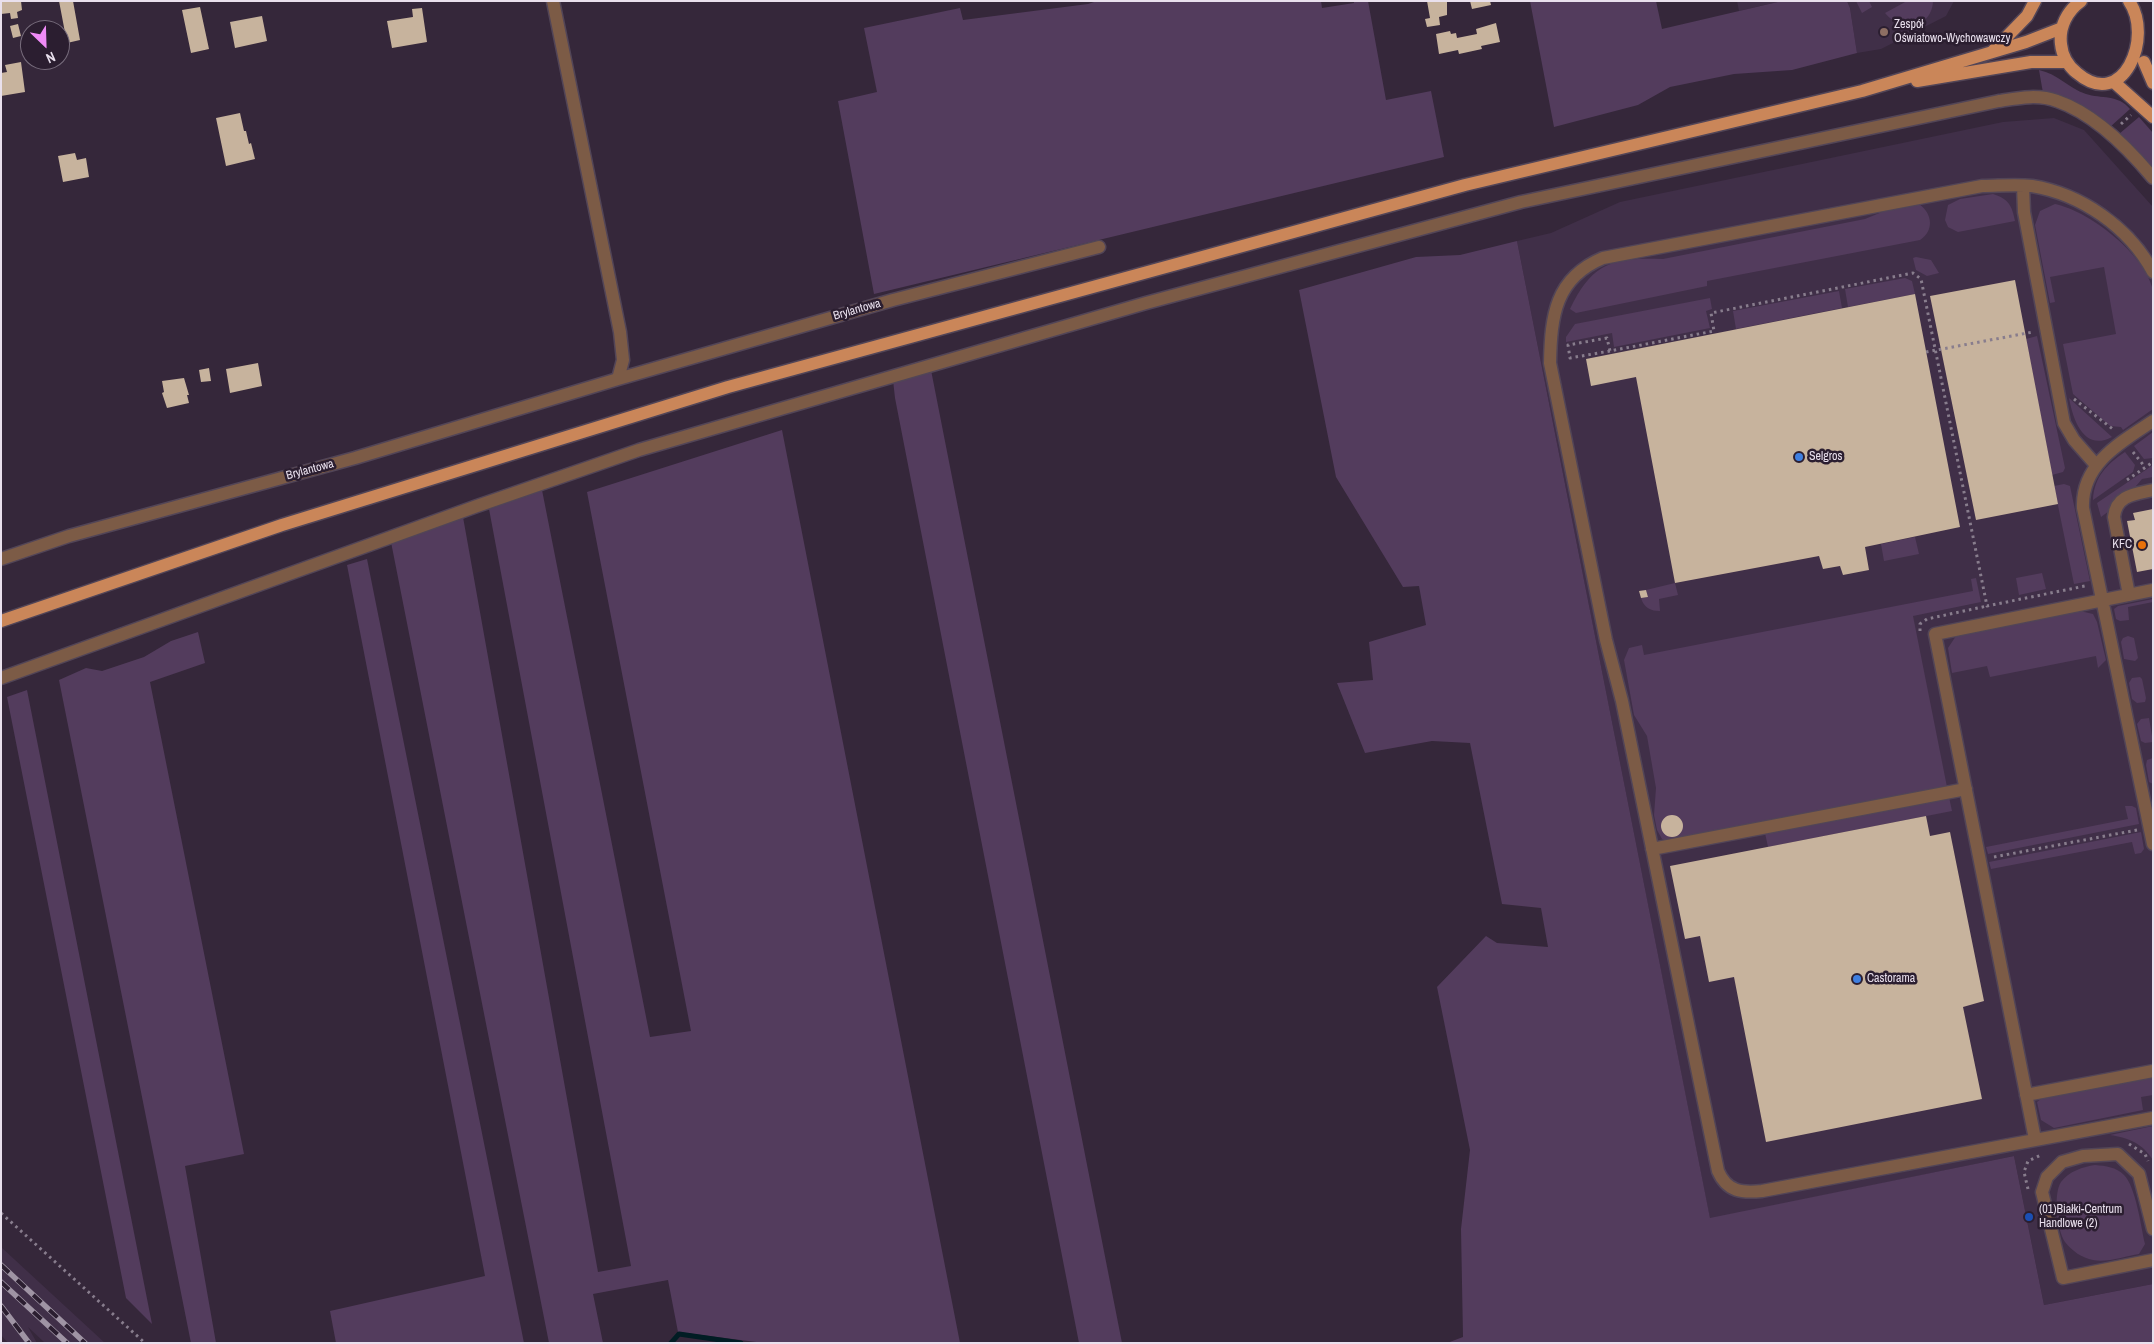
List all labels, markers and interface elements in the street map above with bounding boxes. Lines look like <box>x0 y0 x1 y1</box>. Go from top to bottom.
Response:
place label: Zespół Oświatowo-Wychowawczy <box>1894 18 2010 46</box>
north arrow <box>20 20 70 70</box>
marker: Zespół Oświatowo-Wychowawczy <box>1878 26 1890 38</box>
text: N <box>43 48 58 68</box>
street label: Brylantowa <box>832 296 882 324</box>
place label: Selgros <box>1809 450 1842 464</box>
marker: Selgros <box>1793 451 1805 463</box>
street label: Brylantowa <box>285 457 335 483</box>
place label: KFC <box>2112 538 2132 552</box>
marker: KFC <box>2136 539 2148 551</box>
place label: Castorama <box>1867 972 1915 986</box>
marker: Castorama <box>1851 973 1863 985</box>
place label: (01)Białki-Centrum Handlowe (2) <box>2039 1203 2122 1231</box>
marker: (01)Białki-Centrum Handlowe (2) <box>2023 1211 2035 1223</box>

